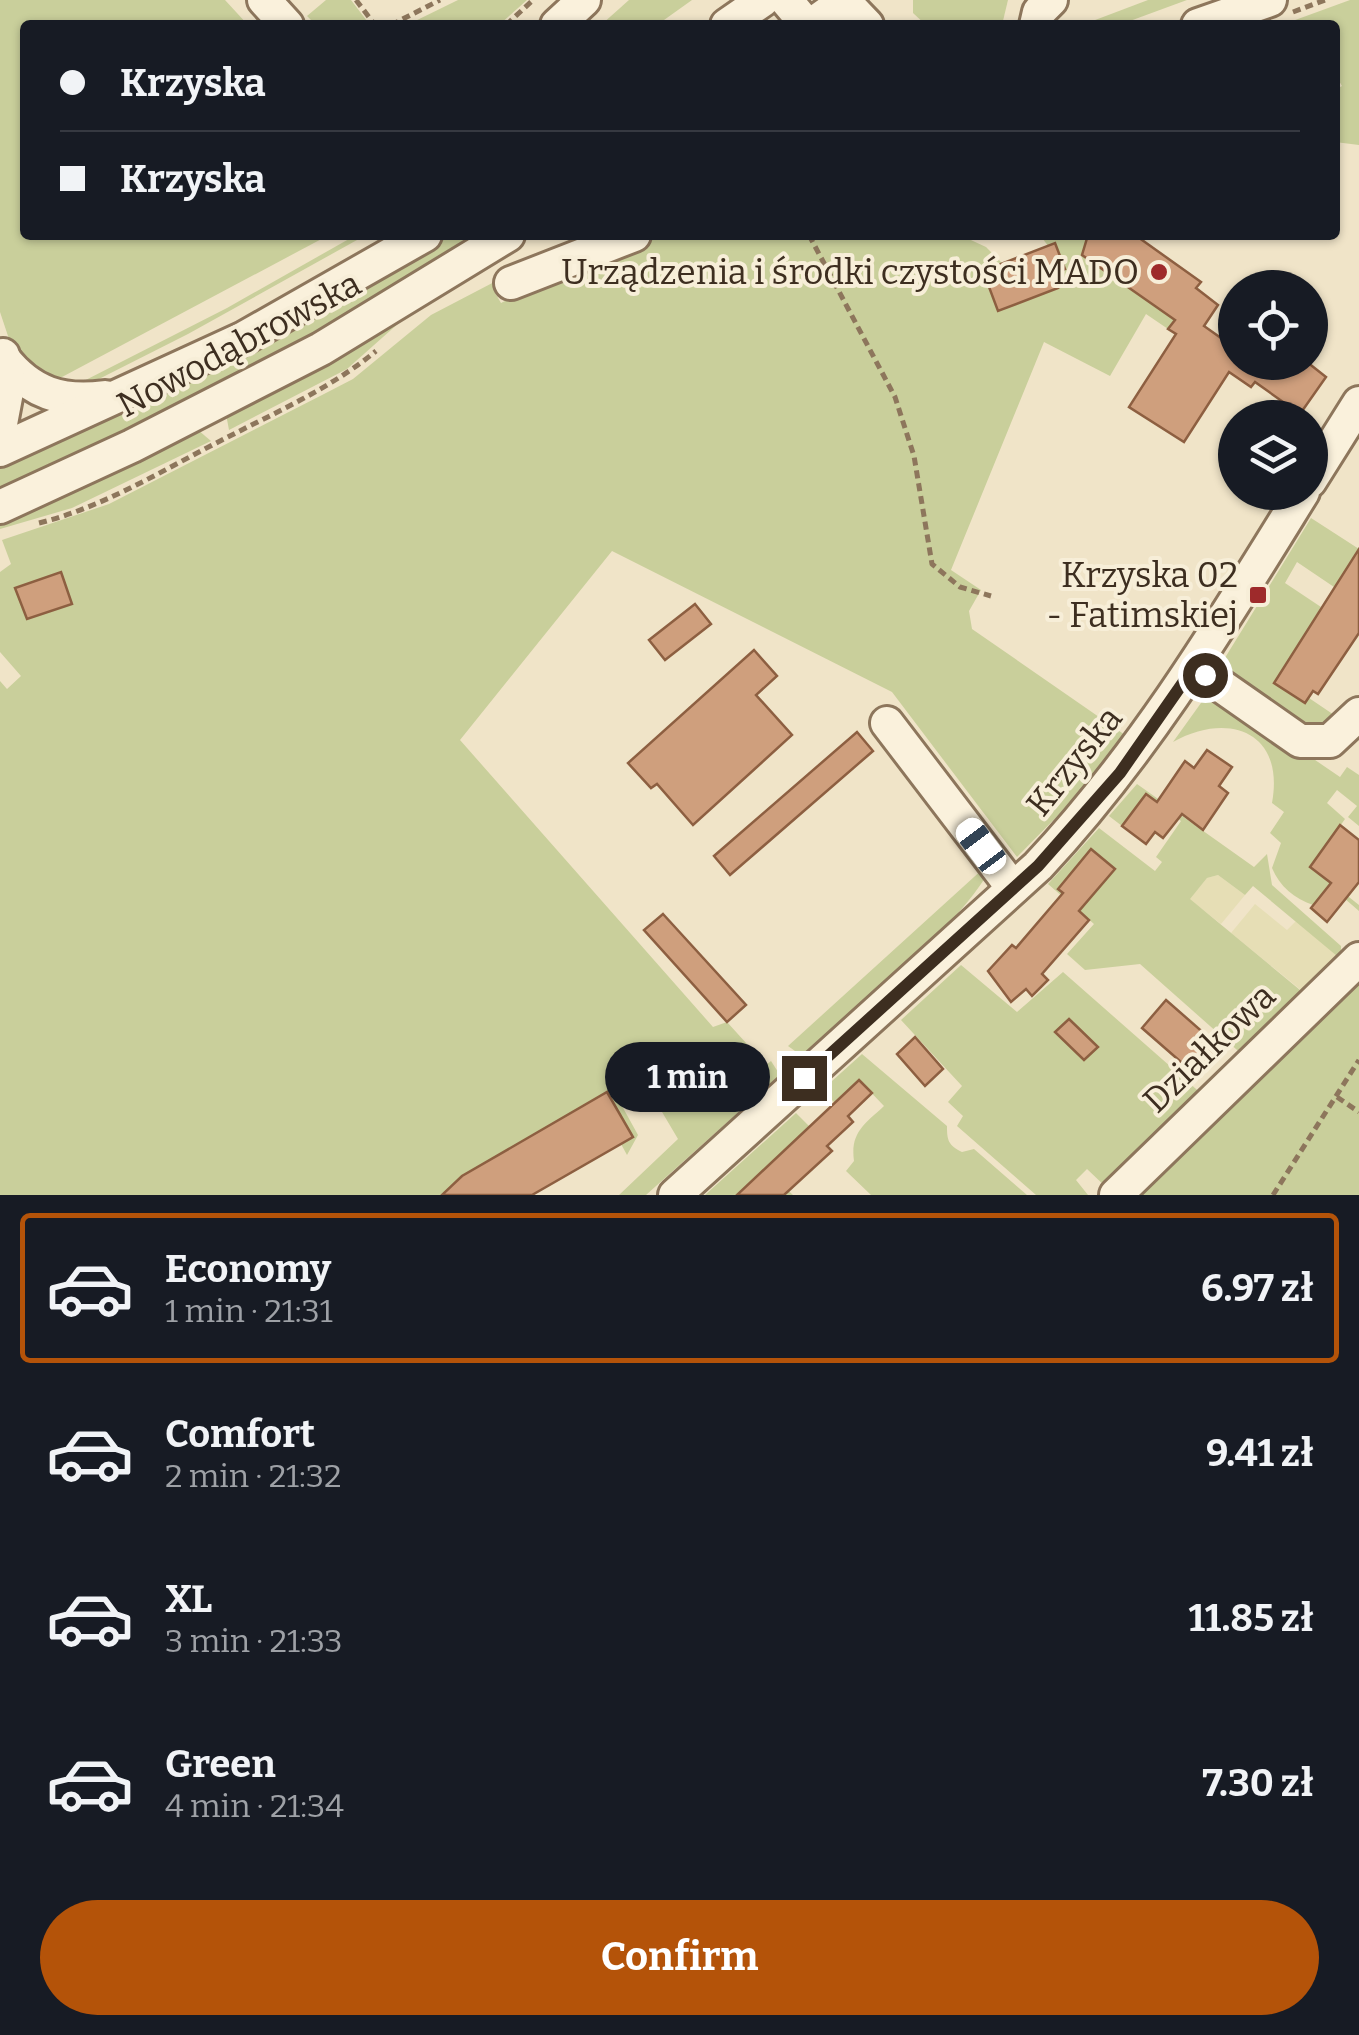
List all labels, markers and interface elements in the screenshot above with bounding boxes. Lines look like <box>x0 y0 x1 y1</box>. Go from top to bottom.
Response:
text: Krzyska <box>120 60 266 106</box>
text: Krzyska <box>120 156 266 202</box>
place label: Urządzenia i środki czystości MADO <box>561 251 1139 293</box>
marker: Urządzenia i środki czystości MADO <box>1148 261 1170 283</box>
street label: Nowodąbrowska <box>110 262 368 426</box>
map controls <box>1218 270 1328 510</box>
button: locate <box>1218 270 1328 380</box>
button: layers <box>1218 400 1328 510</box>
place label: Krzyska 02 - Fatimskiej <box>1046 554 1238 636</box>
marker: Krzyska 02 - Fatimskiej <box>1247 584 1269 606</box>
route start <box>1183 653 1228 698</box>
street label: Krzyska <box>1017 698 1131 824</box>
car <box>951 813 1011 879</box>
street label: Działkowa <box>1134 975 1284 1121</box>
callout: 1 min <box>604 1043 769 1113</box>
route end <box>782 1056 827 1101</box>
text: 1 min <box>647 1058 728 1096</box>
icon: car <box>45 1243 135 1333</box>
text: Economy <box>165 1246 331 1292</box>
text: 6.97 zł <box>1201 1265 1314 1311</box>
text: 1 min · 21:31 <box>165 1292 333 1330</box>
icon: car <box>45 1408 135 1498</box>
text: Comfort <box>165 1411 315 1457</box>
text: 9.41 zł <box>1206 1430 1314 1476</box>
text: 2 min · 21:32 <box>165 1457 341 1495</box>
icon: car <box>45 1573 135 1663</box>
text: XL <box>165 1576 212 1622</box>
text: 11.85 zł <box>1188 1595 1314 1641</box>
text: 3 min · 21:33 <box>165 1622 343 1660</box>
icon: car <box>45 1738 135 1828</box>
text: Green <box>165 1741 276 1787</box>
text: 7.30 zł <box>1202 1760 1314 1806</box>
text: 4 min · 21:34 <box>165 1787 344 1825</box>
button: Confirm <box>40 1900 1319 2015</box>

